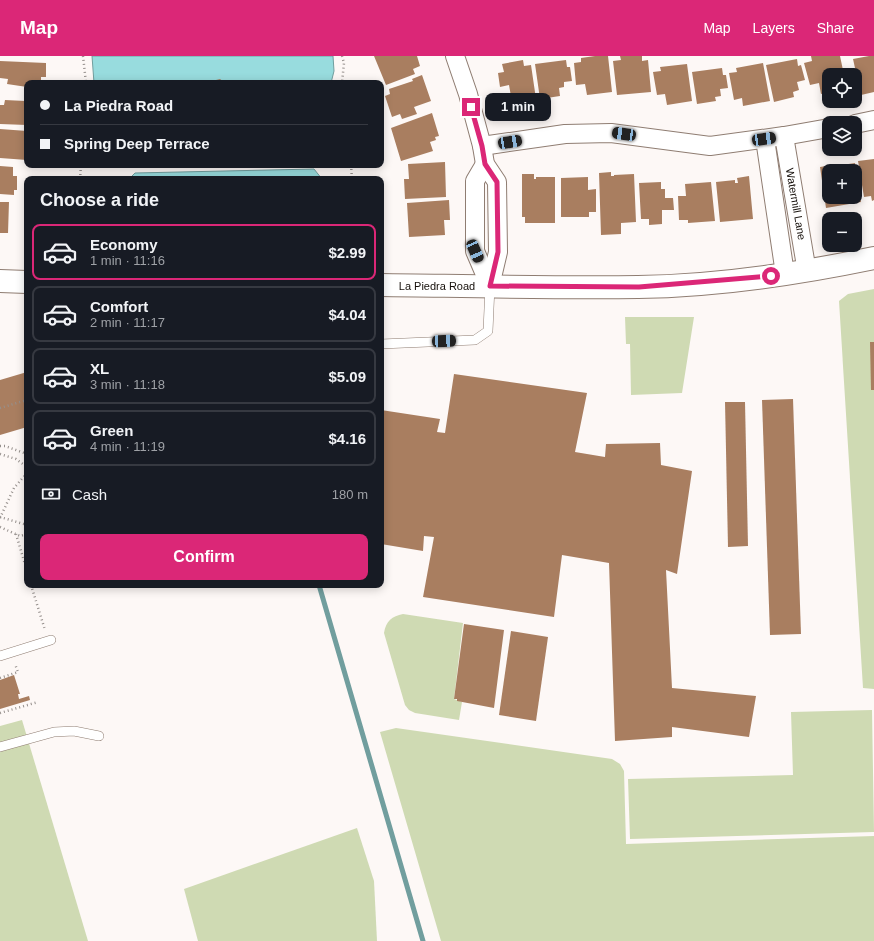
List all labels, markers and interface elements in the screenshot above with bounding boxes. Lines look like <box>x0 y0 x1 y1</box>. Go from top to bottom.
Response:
text: Map <box>20 17 58 38</box>
text: Map <box>703 20 731 36</box>
text: Layers <box>753 20 795 36</box>
text: Share <box>817 20 854 36</box>
map controls <box>822 68 862 252</box>
button: locate <box>822 68 862 108</box>
callout: 1 min <box>485 93 551 121</box>
text: La Piedra Road <box>64 97 173 114</box>
route end <box>462 98 480 116</box>
text: 1 min <box>501 99 535 114</box>
button: layers <box>822 116 862 156</box>
car <box>611 126 637 142</box>
car <box>751 131 777 147</box>
car <box>497 134 523 150</box>
text: Spring Deep Terrace <box>64 135 210 152</box>
button: + <box>822 164 862 204</box>
street label: Watermill Lane <box>784 167 808 241</box>
text: Choose a ride <box>40 190 159 210</box>
button: − <box>822 212 862 252</box>
icon: car <box>42 234 78 270</box>
text: Economy <box>90 236 158 253</box>
car <box>465 238 485 264</box>
text: $2.99 <box>328 244 366 261</box>
text: 1 min · 11:16 <box>90 253 165 268</box>
route start <box>762 267 780 285</box>
street label: La Piedra Road <box>399 280 475 292</box>
icon: car <box>42 296 78 332</box>
text: Comfort <box>90 298 148 315</box>
text: $4.04 <box>328 306 366 323</box>
text: 2 min · 11:17 <box>90 315 165 330</box>
car <box>432 335 456 347</box>
icon: car <box>42 358 78 394</box>
text: XL <box>90 360 109 377</box>
text: $5.09 <box>328 368 366 385</box>
text: 3 min · 11:18 <box>90 377 165 392</box>
icon: car <box>42 420 78 456</box>
text: Green <box>90 422 133 439</box>
text: $4.16 <box>328 430 366 447</box>
text: 4 min · 11:19 <box>90 439 165 454</box>
icon: cash <box>40 483 62 505</box>
text: Cash <box>72 486 107 503</box>
text: 180 m <box>332 487 368 502</box>
button: Confirm <box>40 534 368 580</box>

